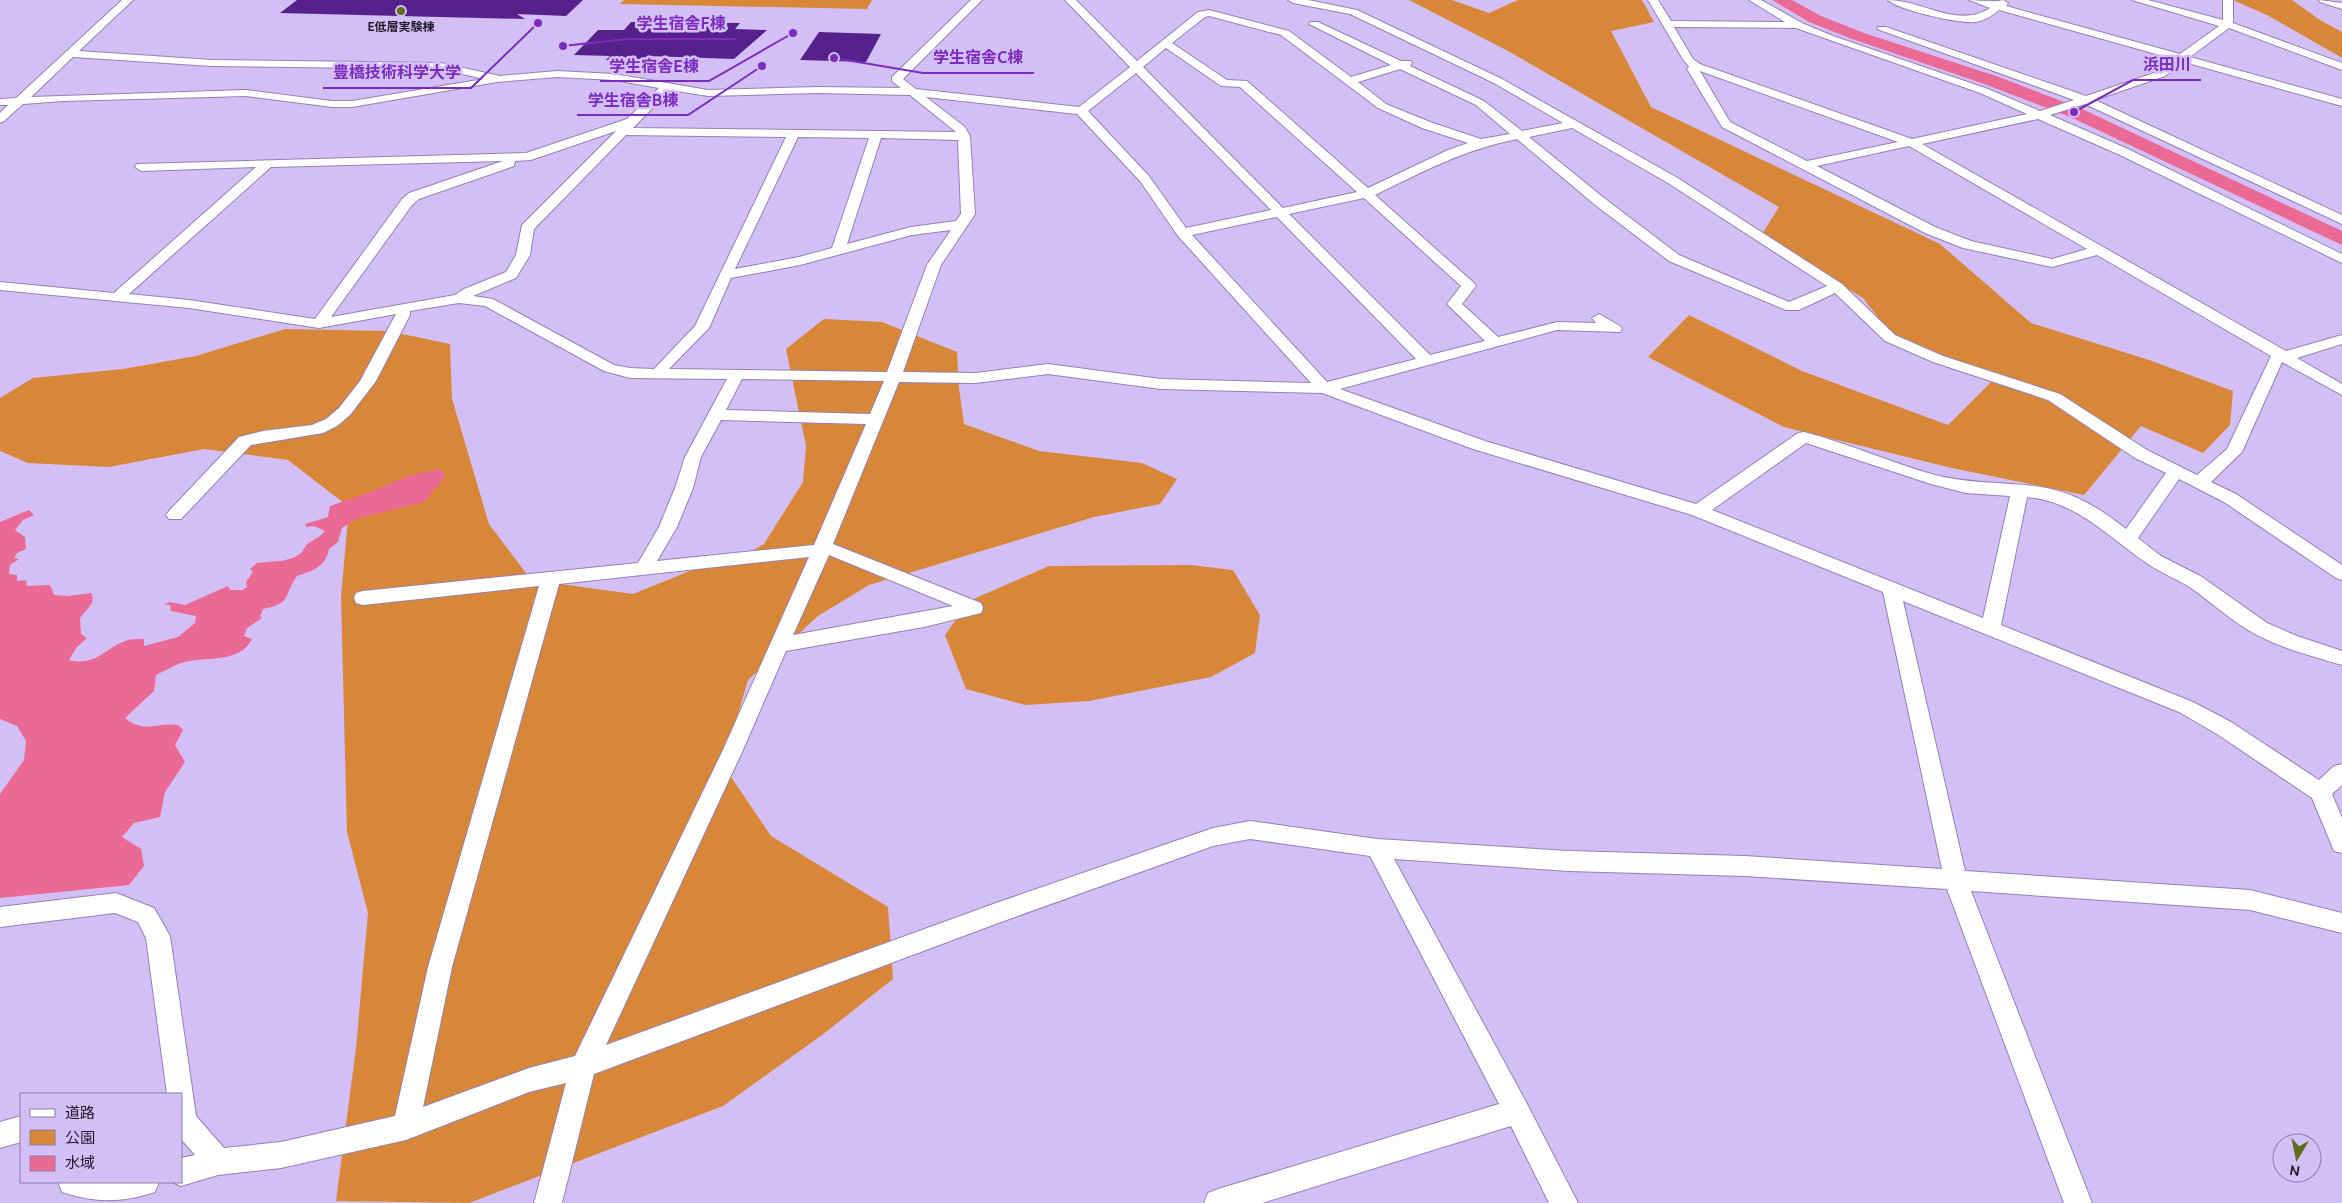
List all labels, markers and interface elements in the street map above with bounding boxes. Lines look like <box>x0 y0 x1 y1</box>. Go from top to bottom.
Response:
marker: E低層実験棟 <box>395 5 407 17</box>
callout: 学生宿舎F棟 <box>627 8 736 39</box>
text: 学生宿舎F棟 <box>637 14 726 32</box>
place label: E低層実験棟 <box>367 20 435 33</box>
callout: 学生宿舎C棟 <box>923 42 1034 73</box>
text: 学生宿舎C棟 <box>933 48 1023 66</box>
callout: 浜田川 <box>2133 49 2201 80</box>
callout: 学生宿舎E棟 <box>600 50 709 81</box>
text: 浜田川 <box>2143 55 2191 73</box>
callout: 豊橋技術科学大学 <box>323 57 471 88</box>
text: 学生宿舎E棟 <box>609 57 699 75</box>
text: 豊橋技術科学大学 <box>333 63 461 81</box>
callout: 学生宿舎B棟 <box>577 84 688 115</box>
text: 学生宿舎B棟 <box>588 91 678 109</box>
legend <box>20 1093 182 1183</box>
text: 道路 <box>65 1104 95 1121</box>
text: 公園 <box>65 1129 95 1146</box>
north arrow <box>2272 1133 2322 1183</box>
text: 水域 <box>65 1154 95 1171</box>
text: N <box>2288 1162 2301 1180</box>

